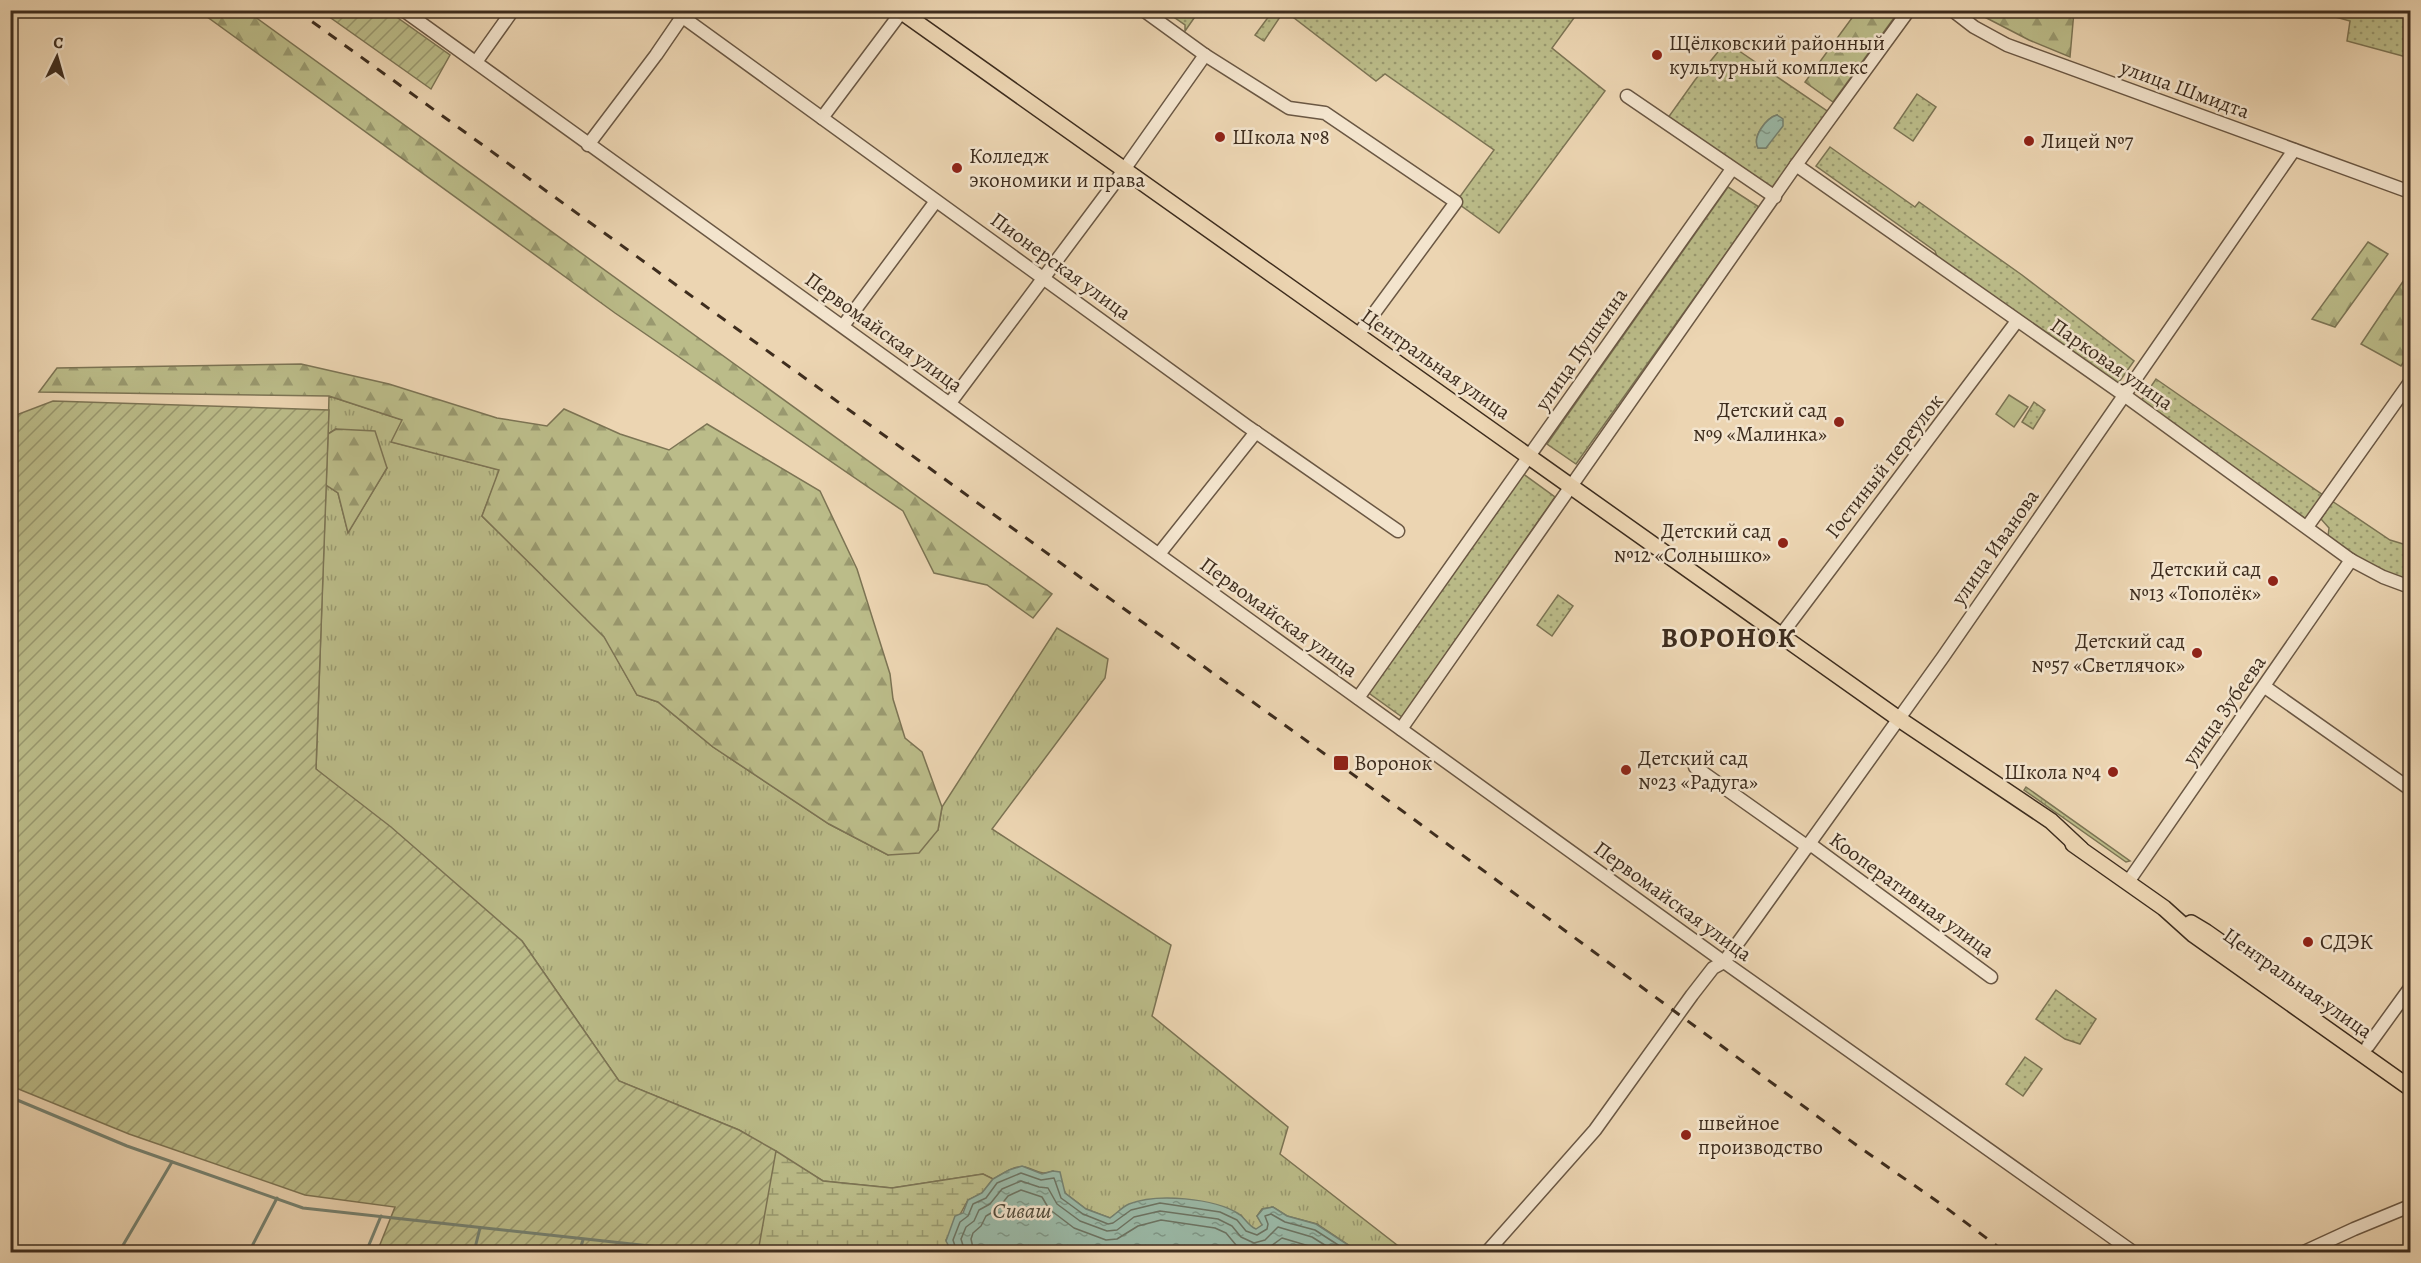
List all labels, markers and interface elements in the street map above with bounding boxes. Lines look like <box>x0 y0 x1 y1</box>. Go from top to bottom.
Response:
north arrow <box>27 27 87 87</box>
place label: Щёлковский районный культурный комплекс <box>1669 29 1885 81</box>
text: С <box>52 32 64 54</box>
marker: Щёлковский районный культурный комплекс <box>1650 48 1664 62</box>
street label: улица Шмидта <box>2116 52 2254 125</box>
place label: Школа №8 <box>1232 123 1330 151</box>
place label: Лицей №7 <box>2041 127 2133 155</box>
marker: Школа №8 <box>1213 130 1227 144</box>
marker: Лицей №7 <box>2022 134 2036 148</box>
place label: Колледж экономики и права <box>969 142 1145 194</box>
marker: Колледж экономики и права <box>950 161 964 175</box>
street label: Пионерская улица <box>985 205 1137 327</box>
street label: Первомайская улица <box>799 265 969 399</box>
street label: улица Пушкина <box>1528 282 1634 417</box>
street label: Центральная улица <box>1356 302 1516 426</box>
street label: Парковая улица <box>2045 311 2179 417</box>
street label: Гостиный переулок <box>1819 388 1949 544</box>
place label: Детский сад №9 «Малинка» <box>1693 396 1827 448</box>
marker: Детский сад №9 «Малинка» <box>1832 415 1846 429</box>
street label: улица Иванова <box>1944 483 2046 611</box>
place label: Детский сад №12 «Солнышко» <box>1613 517 1771 569</box>
marker: Детский сад №12 «Солнышко» <box>1776 536 1790 550</box>
street label: Первомайская улица <box>1194 550 1364 684</box>
place label: Детский сад №13 «Тополёк» <box>2129 555 2261 607</box>
marker: Детский сад №13 «Тополёк» <box>2266 574 2280 588</box>
district label: ВОРОНОК <box>1661 620 1797 656</box>
place label: Детский сад №57 «Светлячок» <box>2031 627 2185 679</box>
marker: Детский сад №57 «Светлячок» <box>2190 646 2204 660</box>
street label: улица Зубеева <box>2175 649 2272 771</box>
place label: Детский сад №23 «Радуга» <box>1638 744 1758 796</box>
place label: Воронок <box>1354 749 1432 777</box>
marker: Воронок <box>1332 754 1350 772</box>
place label: Школа №4 <box>2004 758 2101 786</box>
marker: Детский сад №23 «Радуга» <box>1619 763 1633 777</box>
marker: Школа №4 <box>2106 765 2120 779</box>
street label: Кооперативная улица <box>1824 826 2000 965</box>
street label: Первомайская улица <box>1588 834 1758 968</box>
street label: Центральная улица <box>2218 921 2378 1045</box>
place label: СДЭК <box>2320 928 2374 956</box>
marker: СДЭК <box>2301 935 2315 949</box>
place label: швейное производство <box>1698 1109 1823 1161</box>
marker: швейное производство <box>1679 1128 1693 1142</box>
water label: Сиваш <box>992 1196 1052 1226</box>

